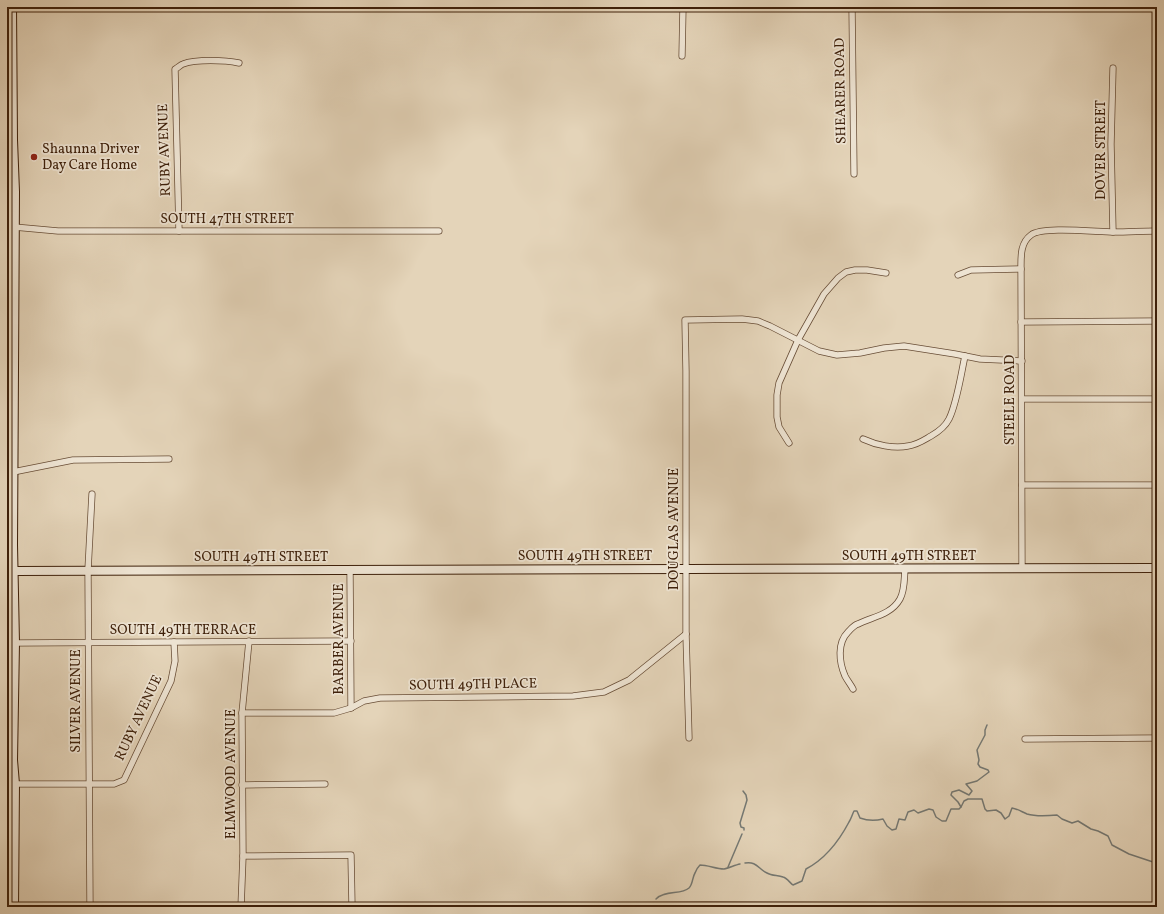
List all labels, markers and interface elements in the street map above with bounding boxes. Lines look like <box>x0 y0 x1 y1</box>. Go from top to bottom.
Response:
street label: SHEARER ROAD <box>831 38 851 144</box>
street label: DOVER STREET <box>1092 100 1111 200</box>
street label: RUBY AVENUE <box>154 103 176 197</box>
place label: Shaunna Driver Day Care Home <box>42 140 140 175</box>
marker: Shaunna Driver Day Care Home <box>29 152 39 162</box>
street label: SOUTH 47TH STREET <box>160 210 294 229</box>
street label: STEELE ROAD <box>1001 355 1020 445</box>
street label: DOUGLAS AVENUE <box>665 468 684 590</box>
street label: SOUTH 49TH STREET <box>518 547 652 566</box>
street label: SOUTH 49TH STREET <box>842 547 976 566</box>
street label: SOUTH 49TH STREET <box>194 548 328 567</box>
street label: BARBER AVENUE <box>330 583 349 695</box>
street label: SOUTH 49TH TERRACE <box>109 621 257 640</box>
street label: SILVER AVENUE <box>67 649 86 753</box>
street label: RUBY AVENUE <box>111 672 167 764</box>
street label: SOUTH 49TH PLACE <box>409 674 537 696</box>
street label: ELMWOOD AVENUE <box>222 709 241 839</box>

